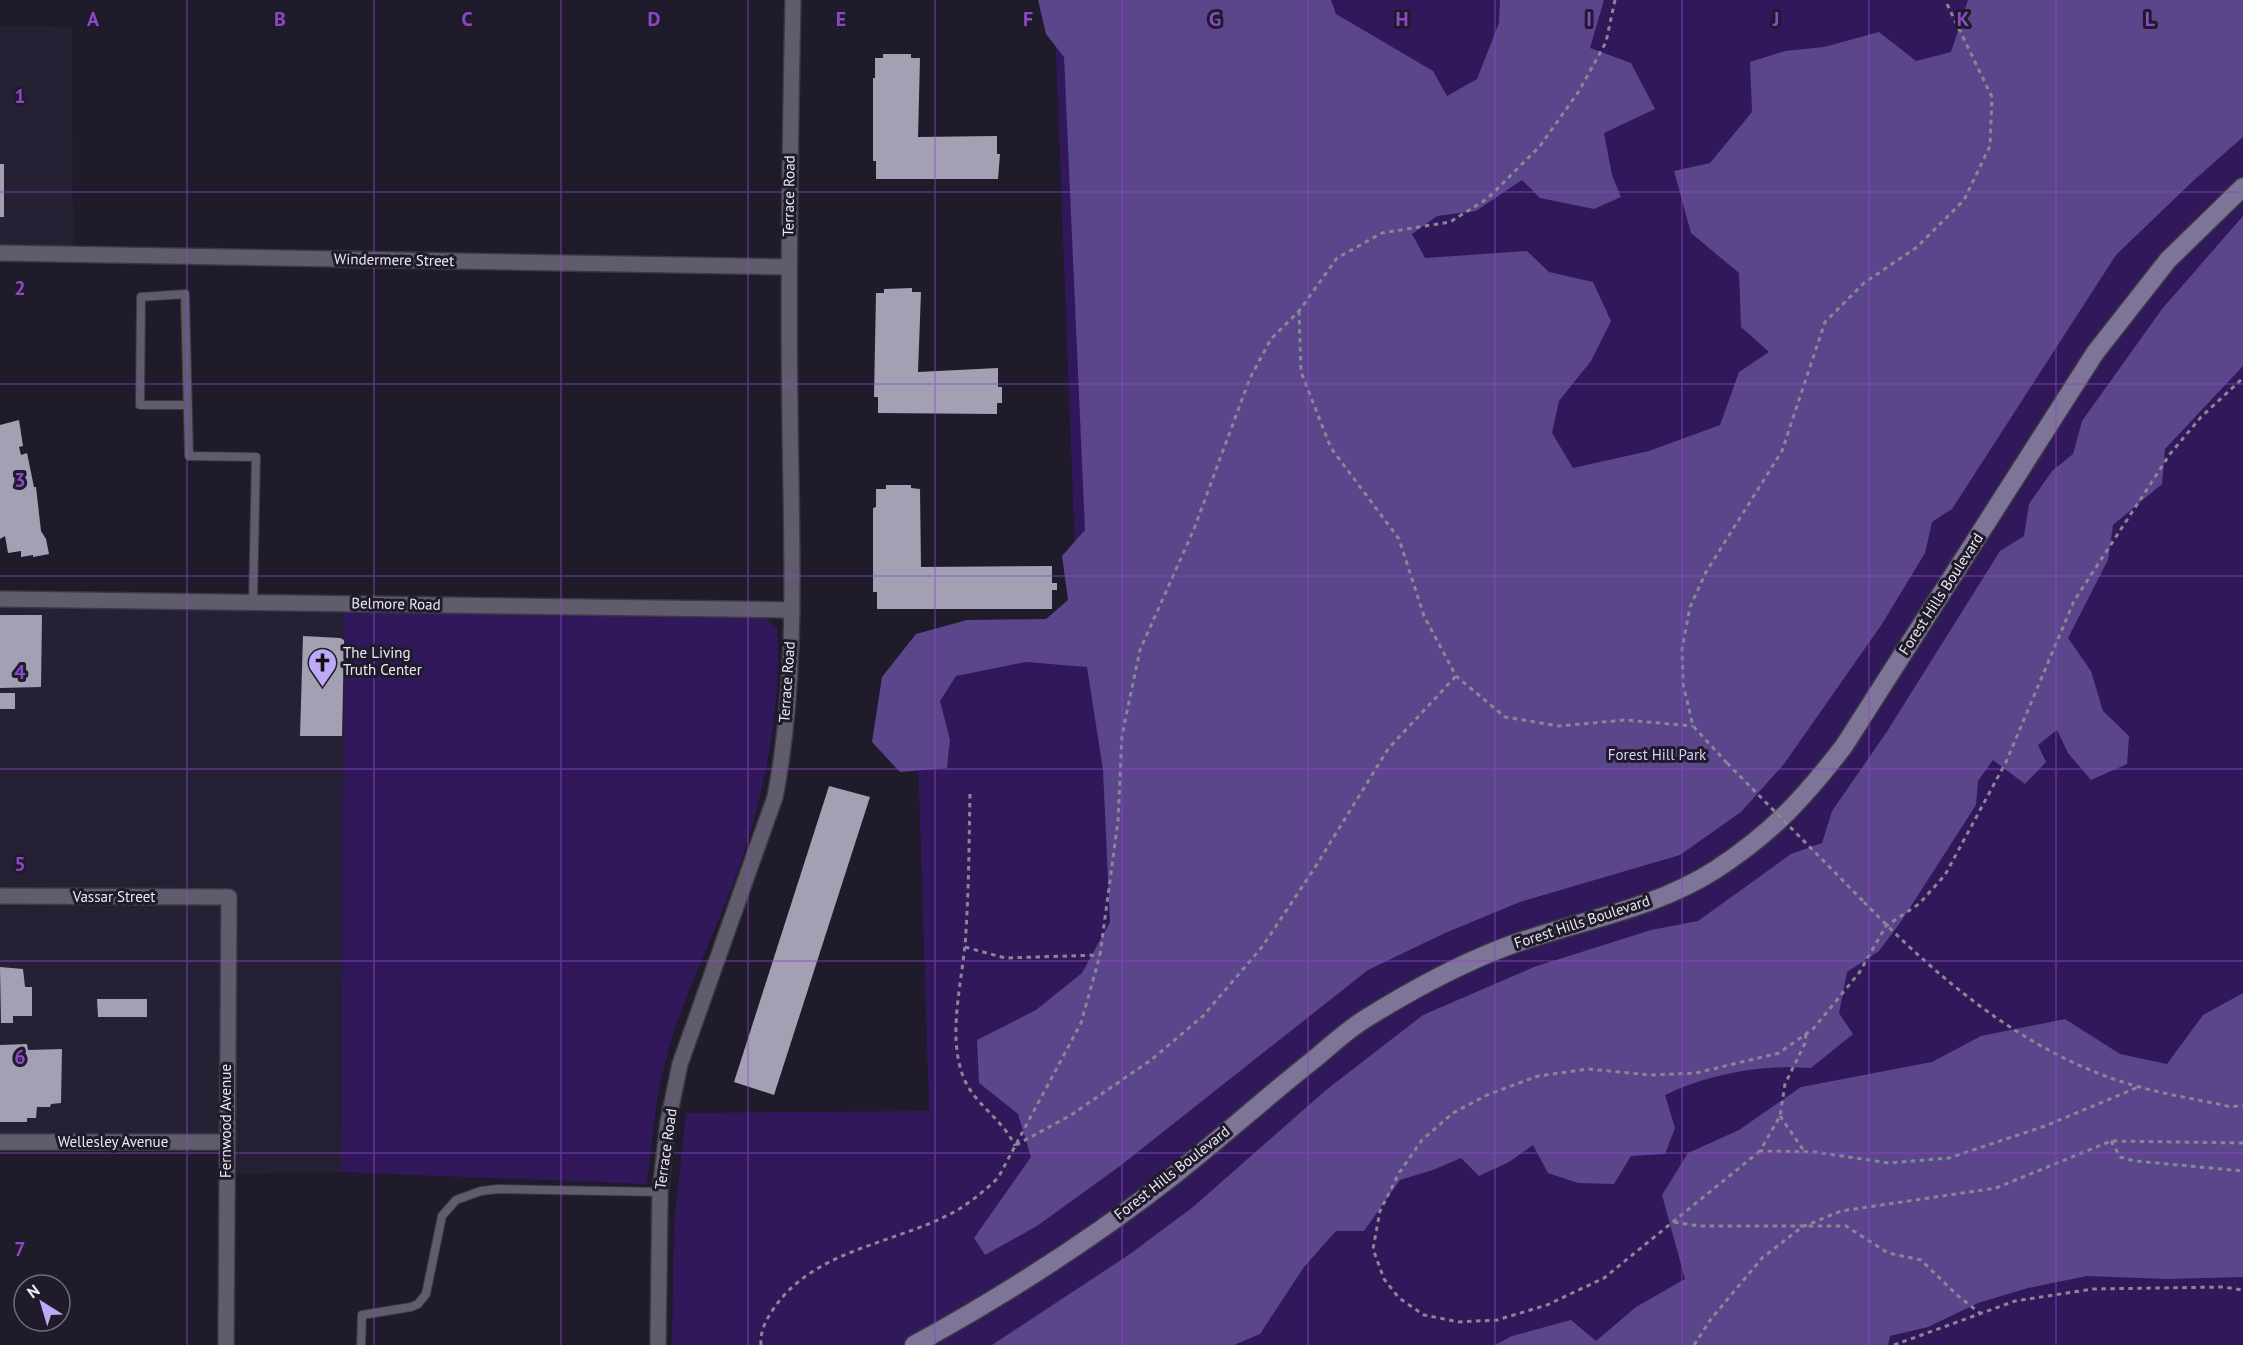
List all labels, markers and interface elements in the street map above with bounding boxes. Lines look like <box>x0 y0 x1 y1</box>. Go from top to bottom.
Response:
text: A <box>87 6 100 32</box>
text: B <box>274 6 286 32</box>
text: C <box>461 6 473 32</box>
text: D <box>648 6 661 32</box>
text: E <box>836 6 846 32</box>
text: F <box>1023 6 1033 32</box>
text: G <box>1209 6 1221 32</box>
text: H <box>1395 6 1409 32</box>
text: I <box>1586 6 1592 32</box>
text: J <box>1772 6 1779 32</box>
text: K <box>1957 6 1970 32</box>
text: L <box>2145 6 2156 32</box>
text: 1 <box>14 83 26 109</box>
street label: Terrace Road <box>778 155 799 237</box>
street label: Windermere Street <box>334 249 454 270</box>
text: 2 <box>14 275 26 301</box>
text: 3 <box>14 467 26 493</box>
street label: Forest Hills Boulevard <box>1894 529 1987 658</box>
street label: Belmore Road <box>351 593 441 614</box>
street label: Terrace Road <box>774 641 799 723</box>
place label: The Living Truth Center <box>343 643 422 679</box>
church icon: The Living Truth Center <box>306 646 338 688</box>
text: 4 <box>14 659 26 685</box>
park label: Forest Hill Park <box>1608 745 1707 764</box>
text: 5 <box>14 851 26 877</box>
street label: Vassar Street <box>72 887 155 906</box>
street label: Forest Hills Boulevard <box>1512 891 1652 952</box>
text: 6 <box>14 1044 26 1070</box>
street label: Fernwood Avenue <box>216 1064 235 1178</box>
street label: Terrace Road <box>650 1107 681 1191</box>
street label: Forest Hills Boulevard <box>1110 1122 1233 1224</box>
street label: Wellesley Avenue <box>58 1132 168 1151</box>
text: 7 <box>14 1236 26 1262</box>
north arrow <box>12 1273 72 1333</box>
text: N <box>23 1280 43 1302</box>

